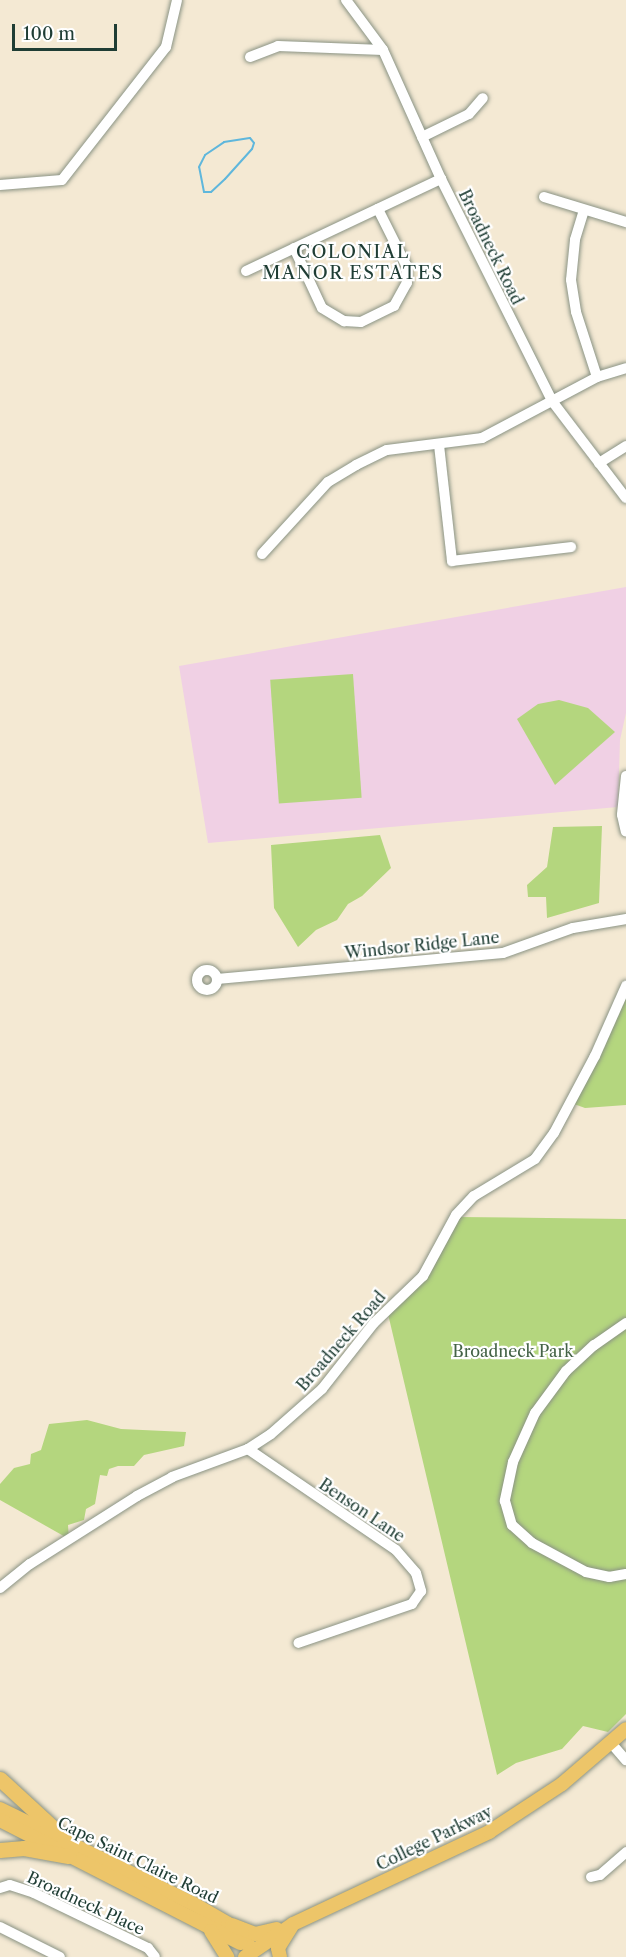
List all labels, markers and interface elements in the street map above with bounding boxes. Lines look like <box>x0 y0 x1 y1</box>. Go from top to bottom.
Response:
scale bar <box>15 12 120 50</box>
text: 100 m <box>23 23 75 45</box>
street label: Broadneck Road <box>455 186 527 308</box>
district label: COLONIAL MANOR ESTATES <box>262 242 444 284</box>
street label: Windsor Ridge Lane <box>344 927 500 963</box>
street label: Broadneck Road <box>292 1287 390 1395</box>
park label: Broadneck Park <box>452 1341 574 1361</box>
street label: Benson Lane <box>316 1474 408 1546</box>
street label: College Parkway <box>373 1802 495 1874</box>
street label: Cape Saint Claire Road <box>55 1813 221 1907</box>
street label: Broadneck Place <box>24 1867 148 1939</box>

